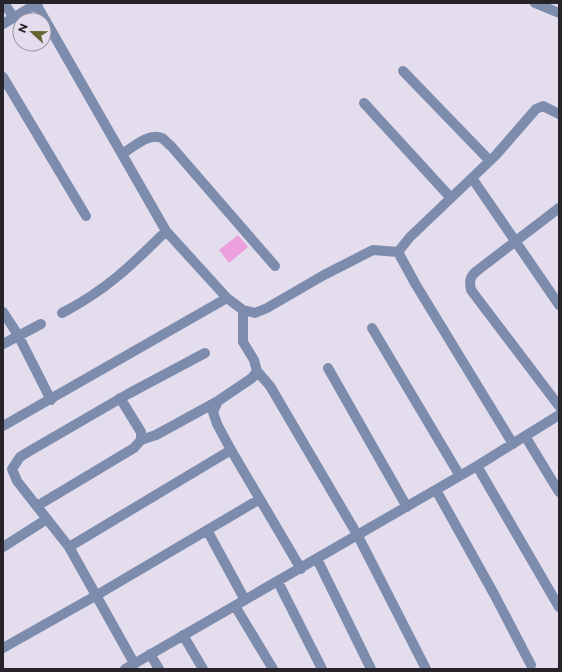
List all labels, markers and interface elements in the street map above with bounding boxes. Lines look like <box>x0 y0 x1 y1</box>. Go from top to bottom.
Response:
north arrow <box>12 12 52 52</box>
text: N <box>15 22 31 35</box>

